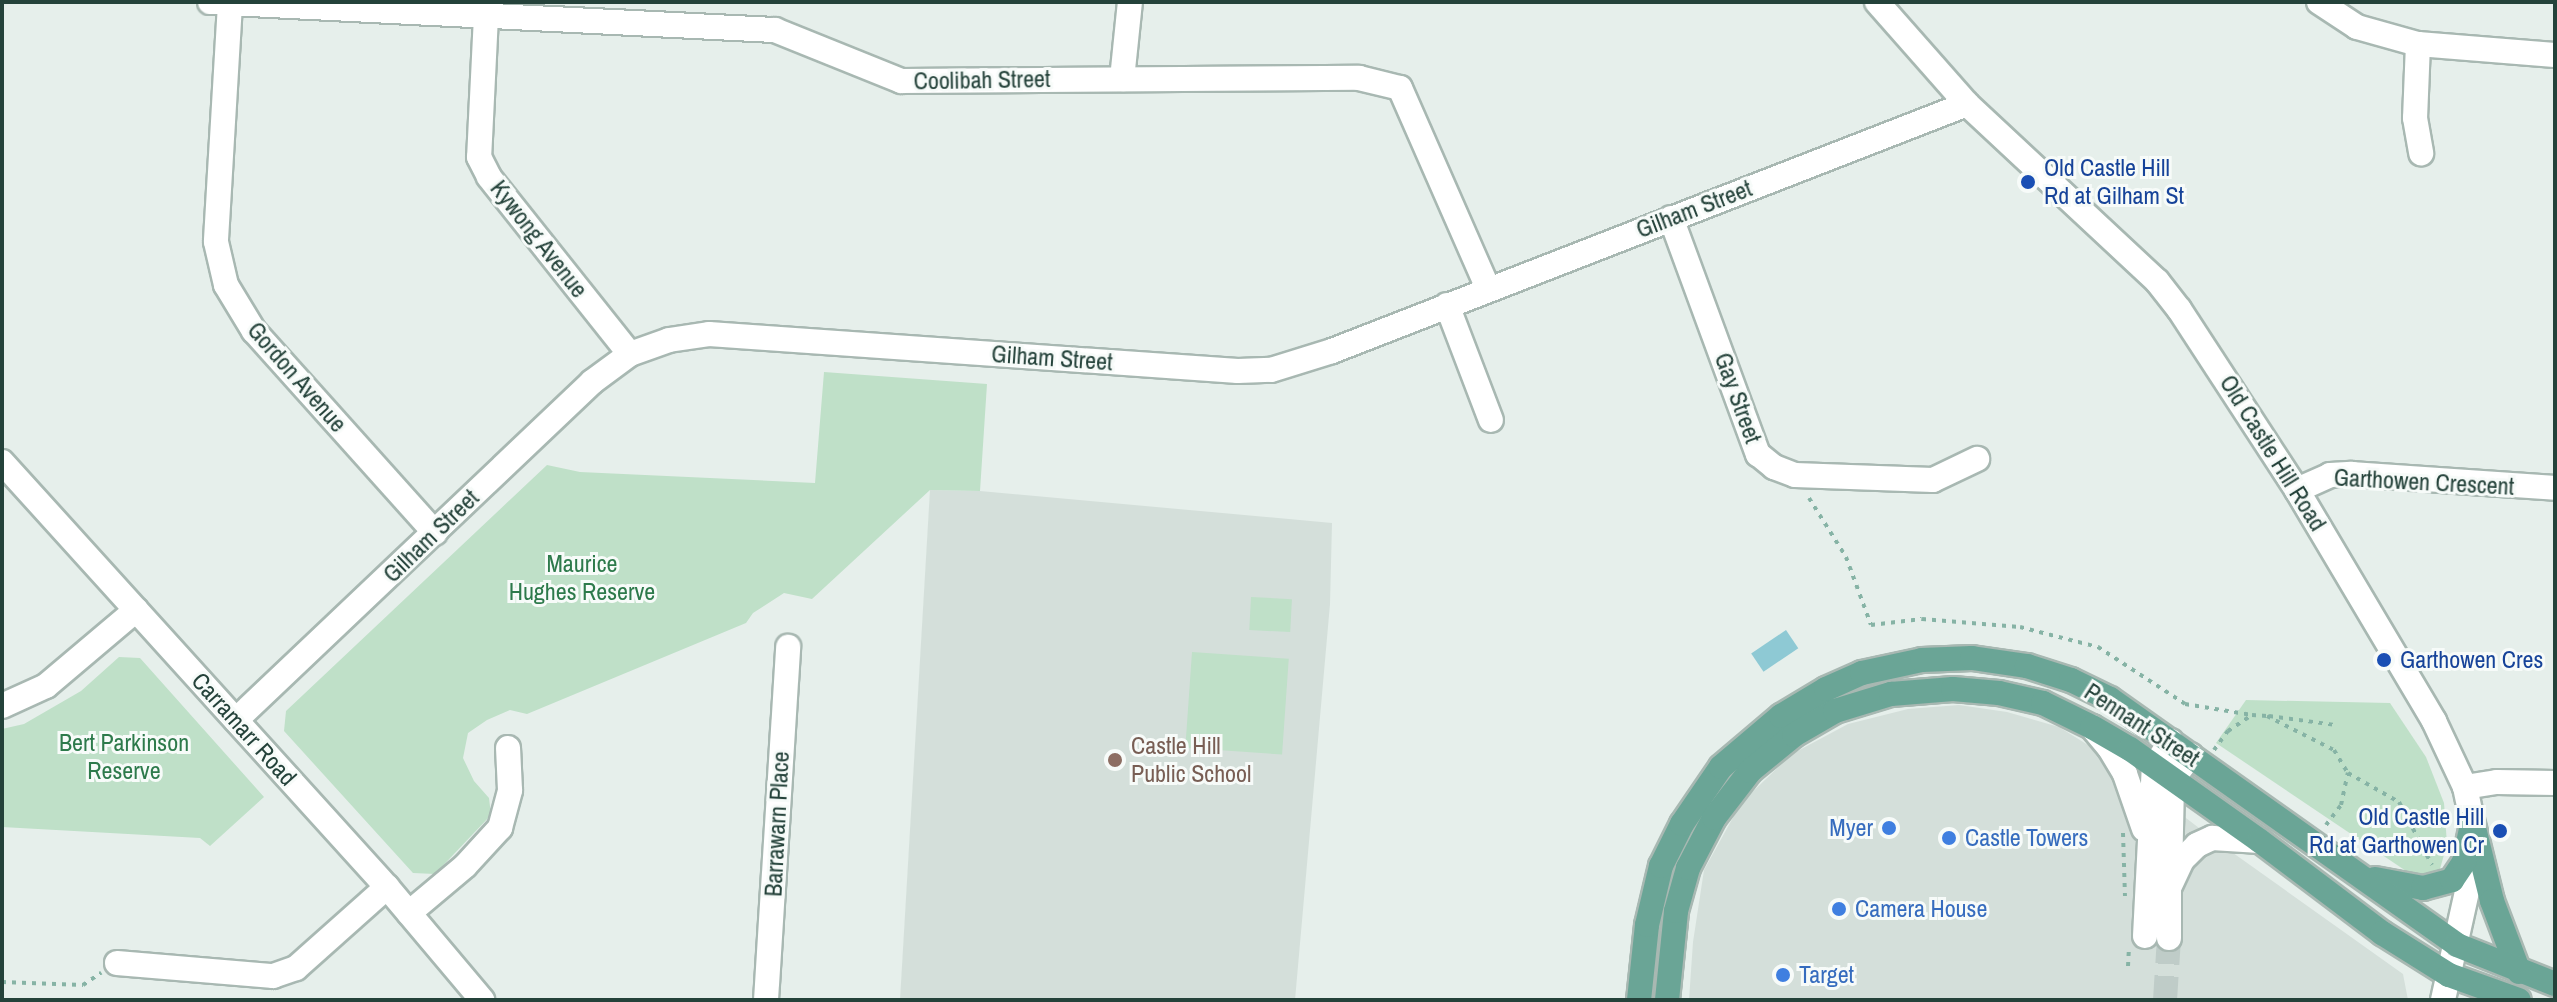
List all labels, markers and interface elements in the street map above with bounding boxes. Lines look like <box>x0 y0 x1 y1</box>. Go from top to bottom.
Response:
street label: Coolibah Street <box>913 64 1051 96</box>
place label: Old Castle Hill Rd at Gilham St <box>2044 154 2184 210</box>
marker: Old Castle Hill Rd at Gilham St <box>2019 173 2037 191</box>
street label: Kywong Avenue <box>484 174 594 304</box>
street label: Gilham Street <box>1632 174 1756 244</box>
street label: Gordon Avenue <box>241 316 353 438</box>
street label: Gilham Street <box>990 339 1114 377</box>
street label: Gay Street <box>1708 349 1768 447</box>
street label: Old Castle Hill Road <box>2214 370 2332 536</box>
street label: Garthowen Crescent <box>2333 463 2515 501</box>
street label: Gilham Street <box>377 483 485 589</box>
park label: Maurice Hughes Reserve <box>509 550 655 606</box>
place label: Garthowen Cres <box>2400 646 2543 674</box>
marker: Garthowen Cres <box>2375 651 2393 669</box>
street label: Carramarr Road <box>186 667 302 791</box>
street label: Pennant Street <box>2079 677 2205 773</box>
park label: Bert Parkinson Reserve <box>59 729 189 785</box>
place label: Castle Hill Public School <box>1131 732 1251 788</box>
street label: Barrawarn Place <box>759 751 795 897</box>
marker: Castle Hill Public School <box>1106 751 1124 769</box>
place label: Old Castle Hill Rd at Garthowen Cr <box>2309 803 2484 859</box>
place label: Myer <box>1829 814 1873 842</box>
marker: Myer <box>1880 819 1898 837</box>
marker: Old Castle Hill Rd at Garthowen Cr <box>2491 822 2509 840</box>
place label: Castle Towers <box>1965 824 2089 852</box>
marker: Castle Towers <box>1940 829 1958 847</box>
place label: Camera House <box>1855 895 1987 923</box>
marker: Camera House <box>1830 900 1848 918</box>
place label: Target <box>1799 961 1854 989</box>
marker: Target <box>1774 966 1792 984</box>

